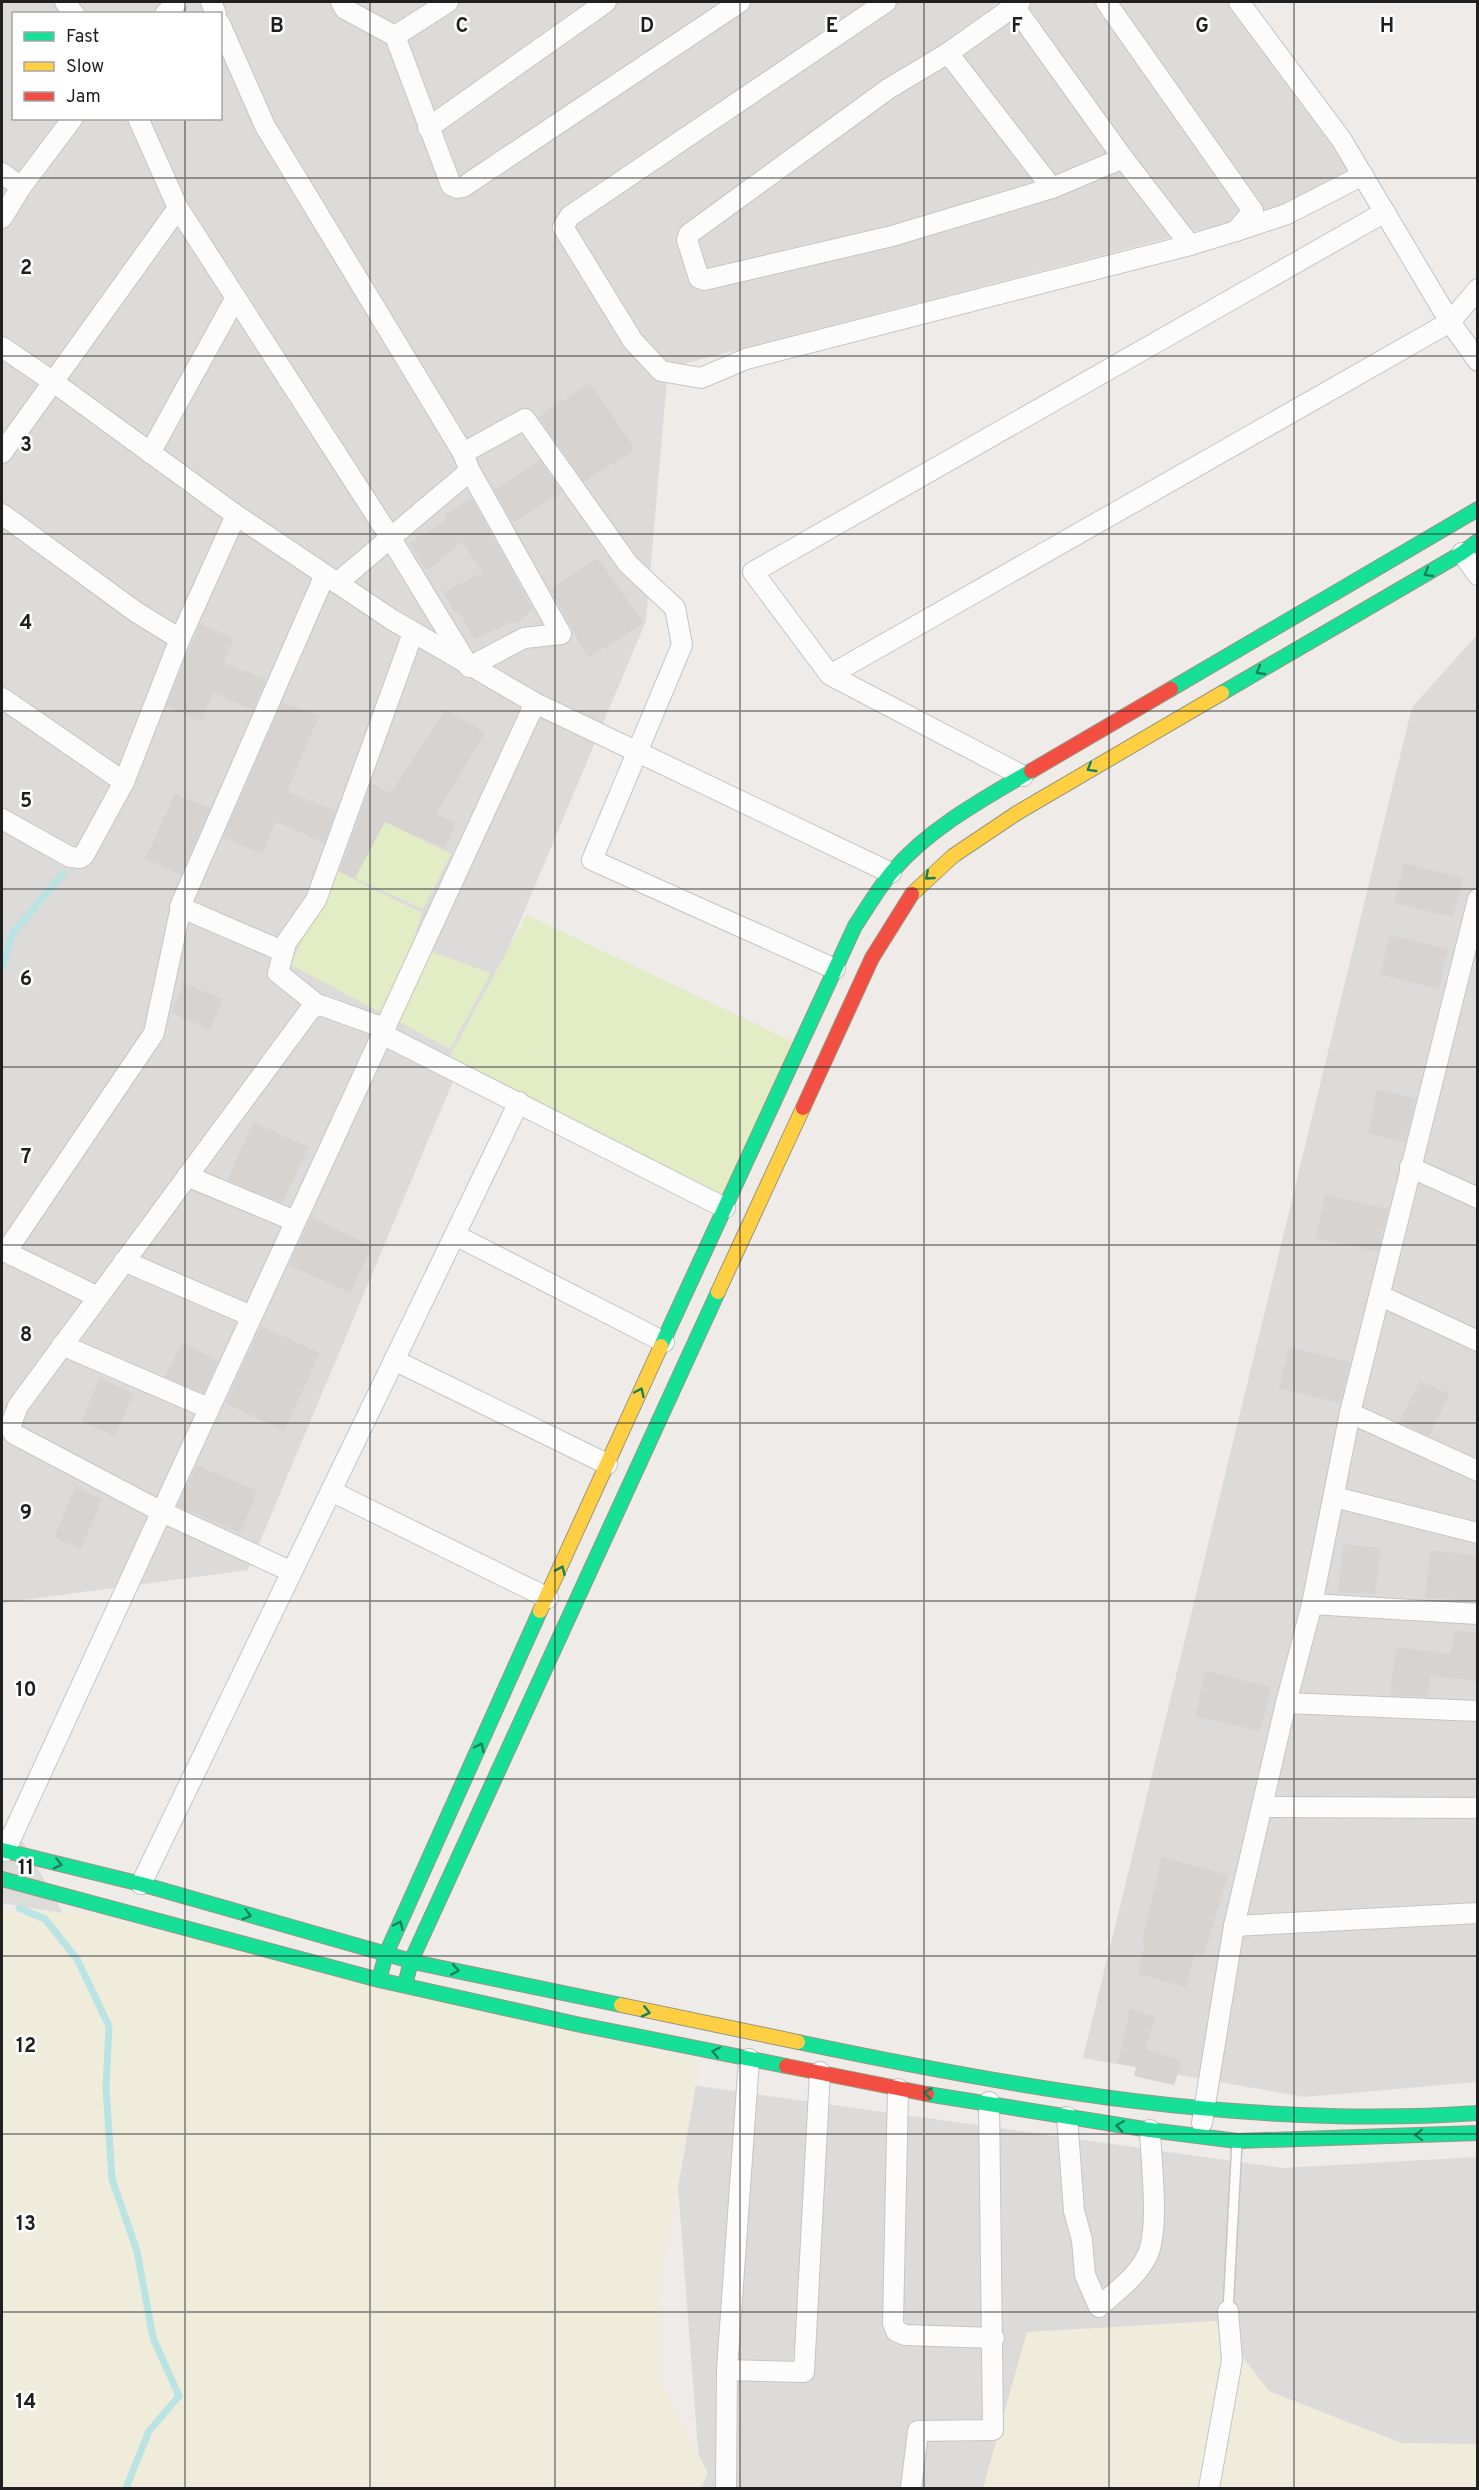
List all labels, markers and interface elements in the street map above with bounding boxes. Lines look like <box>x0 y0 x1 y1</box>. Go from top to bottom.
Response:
legend <box>12 12 222 120</box>
text: B <box>270 14 284 40</box>
text: C <box>456 14 468 40</box>
text: D <box>640 14 654 40</box>
text: E <box>826 14 838 40</box>
text: F <box>1011 14 1023 40</box>
text: G <box>1195 14 1209 40</box>
text: H <box>1380 14 1394 40</box>
text: Fast <box>66 26 99 49</box>
text: Slow <box>66 56 104 79</box>
text: Jam <box>66 86 101 109</box>
text: 2 <box>20 256 32 282</box>
text: 3 <box>20 433 32 459</box>
one-way arrow <box>1424 566 1434 577</box>
text: 4 <box>20 611 32 637</box>
one-way arrow <box>1255 663 1266 675</box>
one-way arrow <box>1087 761 1097 773</box>
text: 5 <box>20 789 32 815</box>
one-way arrow <box>925 869 936 880</box>
text: 6 <box>20 967 32 993</box>
text: 7 <box>21 1145 31 1171</box>
text: 8 <box>20 1323 32 1349</box>
one-way arrow <box>633 1387 645 1398</box>
text: 9 <box>20 1501 32 1527</box>
one-way arrow <box>553 1565 565 1576</box>
text: 10 <box>15 1678 37 1704</box>
one-way arrow <box>473 1743 485 1754</box>
text: 11 <box>18 1856 34 1882</box>
one-way arrow <box>53 1856 63 1869</box>
one-way arrow <box>241 1908 251 1920</box>
one-way arrow <box>392 1920 404 1931</box>
one-way arrow <box>450 1963 460 1976</box>
one-way arrow <box>640 2004 650 2017</box>
text: 12 <box>16 2034 36 2060</box>
one-way arrow <box>711 2046 721 2059</box>
one-way arrow <box>923 2088 933 2100</box>
one-way arrow <box>1116 2120 1125 2132</box>
one-way arrow <box>1415 2128 1424 2141</box>
text: 13 <box>16 2212 36 2238</box>
text: 14 <box>16 2390 36 2416</box>

